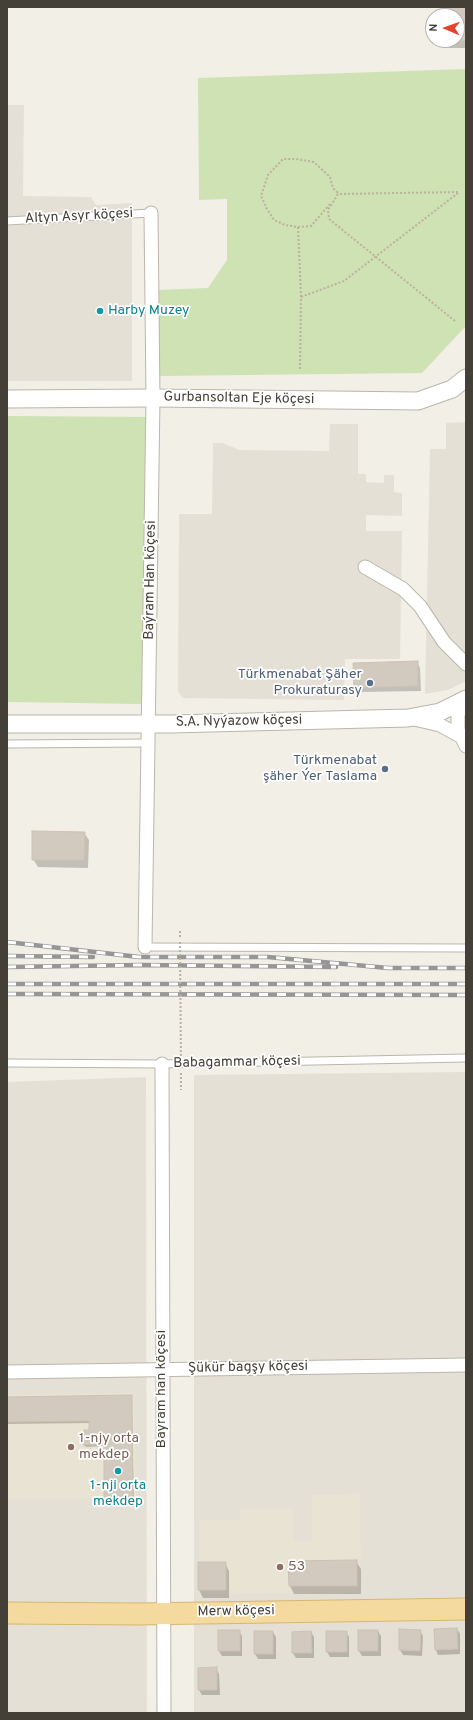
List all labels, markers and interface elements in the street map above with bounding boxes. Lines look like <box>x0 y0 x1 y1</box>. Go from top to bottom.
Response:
north arrow <box>425 8 465 48</box>
text: N <box>427 23 441 32</box>
street label: Altyn Asyr köçesi <box>24 206 134 228</box>
place label: Harby Muzey <box>108 303 190 319</box>
marker: Harby Muzey <box>95 306 105 316</box>
street label: Gurbansoltan Eje köçesi <box>163 389 315 409</box>
street label: Baýram Han köçesi <box>142 520 160 640</box>
place label: Türkmenabat Şäher Prokuraturasy <box>238 667 362 700</box>
marker: Türkmenabat Şäher Prokuraturasy <box>365 678 375 688</box>
street label: S.A. Nyýazow köçesi <box>176 712 302 732</box>
place label: Türkmenabat şäher Ýer Taslama <box>263 753 377 786</box>
marker: Türkmenabat şäher Ýer Taslama <box>380 764 390 774</box>
street label: Babagammar köçesi <box>173 1053 301 1073</box>
street label: Bayram han köçesi <box>154 1330 170 1448</box>
street label: Şükür bagşy köçesi <box>188 1359 308 1377</box>
place label: 1-njy orta mekdep <box>79 1431 139 1464</box>
marker: 1-njy orta mekdep <box>66 1442 76 1452</box>
marker: 1-nji orta mekdep <box>113 1466 123 1476</box>
place label: 1-nji orta mekdep <box>90 1478 146 1510</box>
place label: 53 <box>288 1559 305 1575</box>
marker: 53 <box>275 1562 285 1572</box>
street label: Merw köçesi <box>197 1603 275 1621</box>

